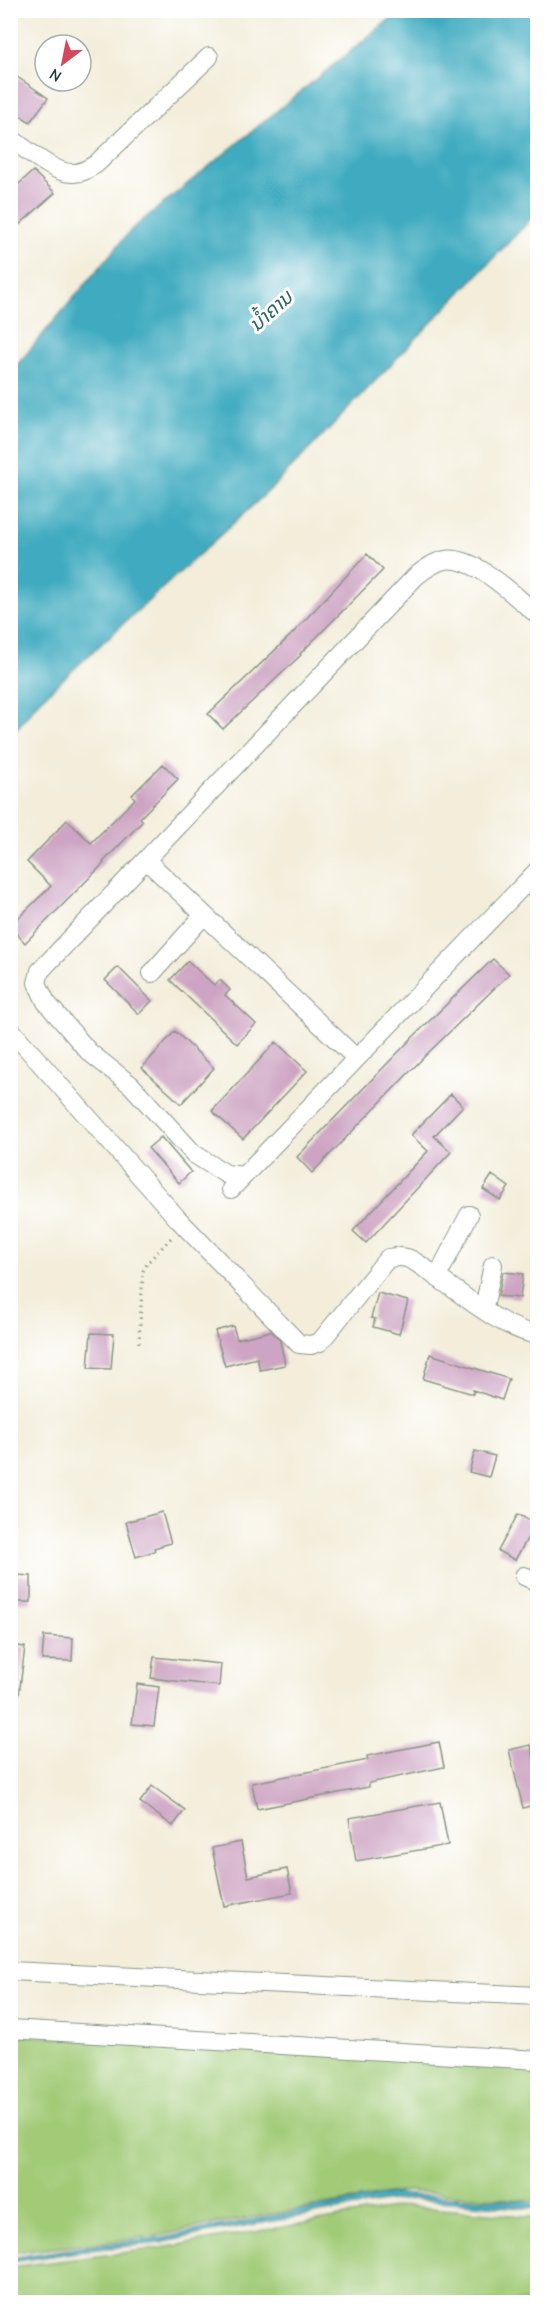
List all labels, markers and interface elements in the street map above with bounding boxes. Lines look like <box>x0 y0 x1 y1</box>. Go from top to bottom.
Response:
north arrow <box>33 33 93 93</box>
text: N <box>46 64 65 85</box>
water label: ນ້ຳຄານ <box>242 282 298 336</box>

